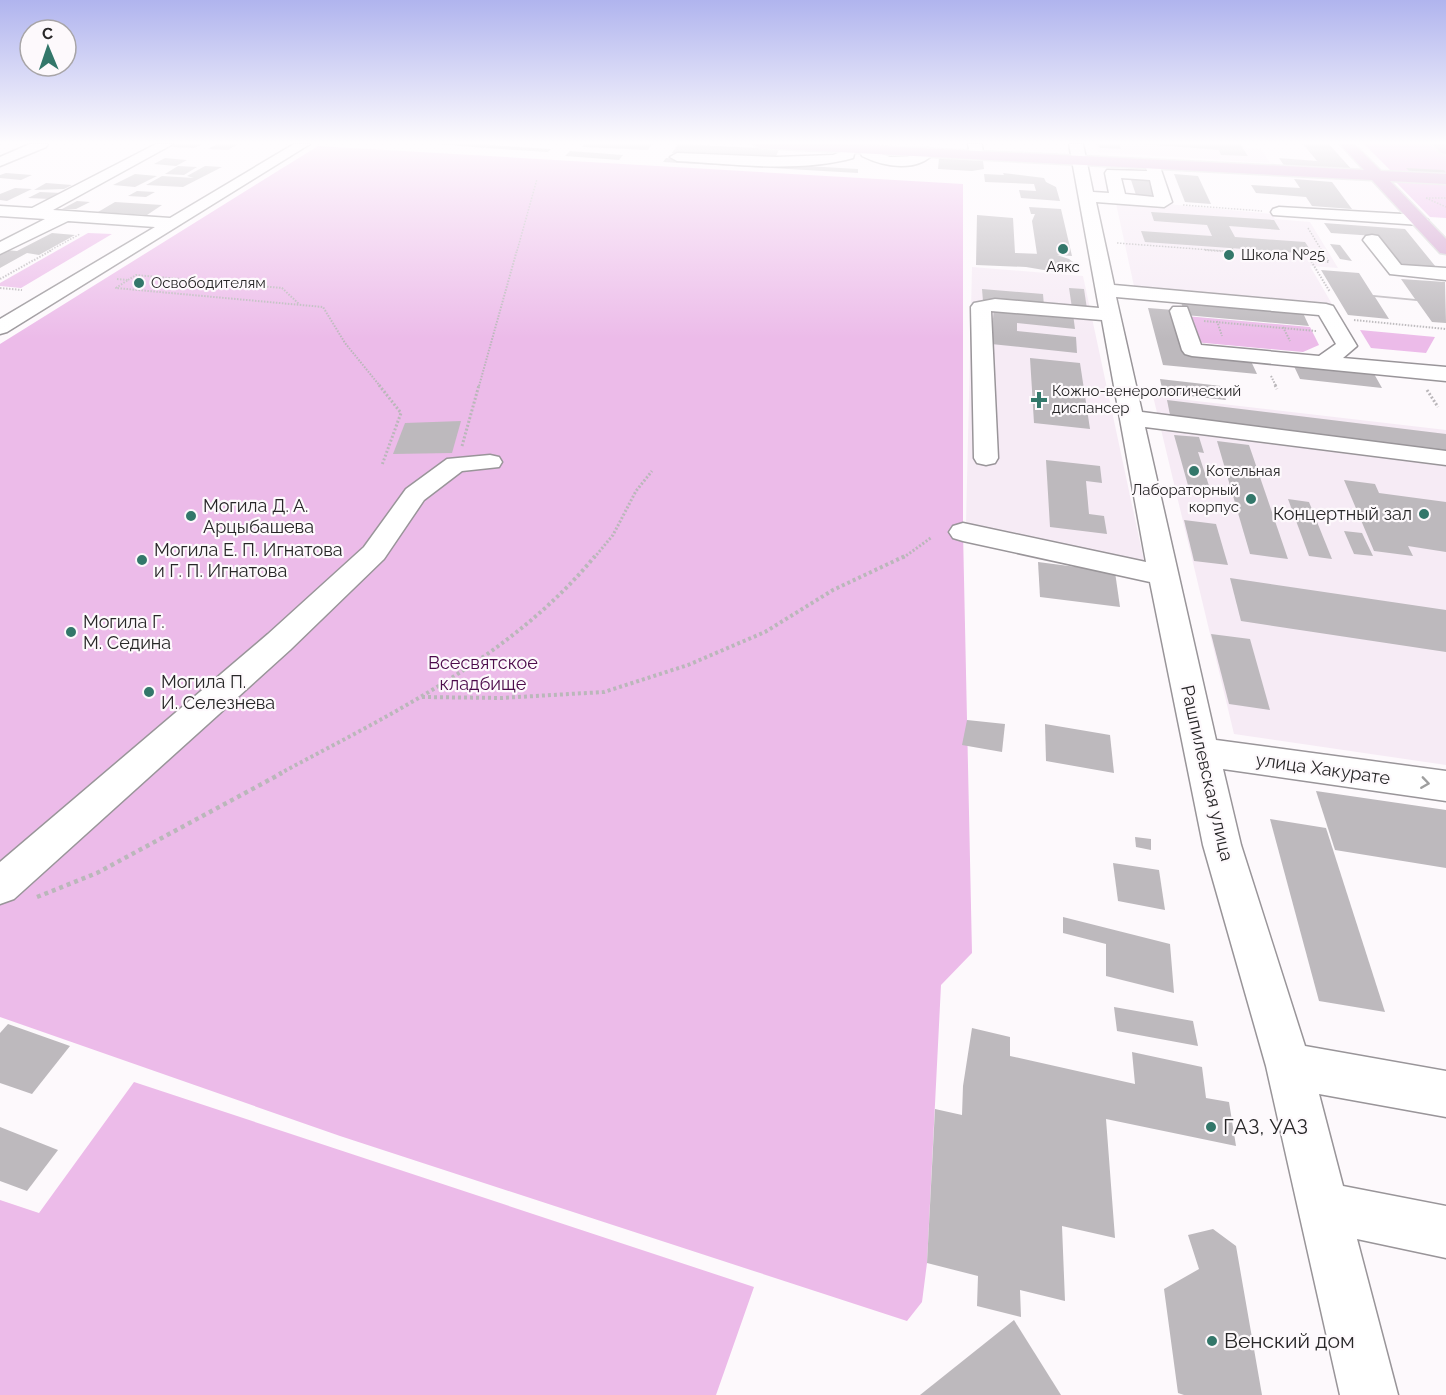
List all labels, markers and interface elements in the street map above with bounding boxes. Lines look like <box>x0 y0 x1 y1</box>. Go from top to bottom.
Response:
north arrow <box>18 18 78 78</box>
text: С <box>42 24 53 43</box>
marker: Аякс <box>1056 242 1070 256</box>
place label: Школа №25 <box>1241 246 1325 264</box>
marker: Школа №25 <box>1222 248 1236 262</box>
place label: Аякс <box>1046 258 1080 276</box>
place label: Освободителям <box>151 274 266 292</box>
marker: Освободителям <box>132 276 146 290</box>
place label: Кожно-венерологический диспансер <box>1052 382 1241 417</box>
marker: Кожно-венерологический диспансер <box>1030 391 1048 409</box>
place label: Котельная <box>1206 462 1280 480</box>
marker: Котельная <box>1187 464 1201 478</box>
place label: Лабораторный корпус <box>1131 481 1239 516</box>
marker: Лабораторный корпус <box>1244 492 1258 506</box>
place label: Могила Д. А. Арцыбашева <box>203 495 314 537</box>
place label: Концертный зал <box>1273 503 1412 524</box>
marker: Концертный зал <box>1417 507 1431 521</box>
marker: Могила Д. А. Арцыбашева <box>184 509 198 523</box>
place label: Могила Е. П. Игнатова и Г. П. Игнатова <box>154 539 343 581</box>
marker: Могила Е. П. Игнатова и Г. П. Игнатова <box>135 553 149 567</box>
place label: Могила Г. М. Седина <box>83 611 171 653</box>
marker: Могила Г. М. Седина <box>64 625 78 639</box>
park label: Всесвятское кладбище <box>428 652 538 694</box>
place label: Могила П. И. Селезнева <box>161 671 275 713</box>
street label: Рашпилевская улица <box>1177 683 1238 863</box>
marker: Могила П. И. Селезнева <box>142 685 156 699</box>
street label: улица Хакурате <box>1254 749 1392 788</box>
one-way arrow <box>1420 777 1429 789</box>
place label: ГАЗ, УАЗ <box>1223 1114 1308 1139</box>
marker: ГАЗ, УАЗ <box>1204 1120 1218 1134</box>
place label: Венский дом <box>1224 1328 1355 1353</box>
marker: Венский дом <box>1205 1334 1219 1348</box>

